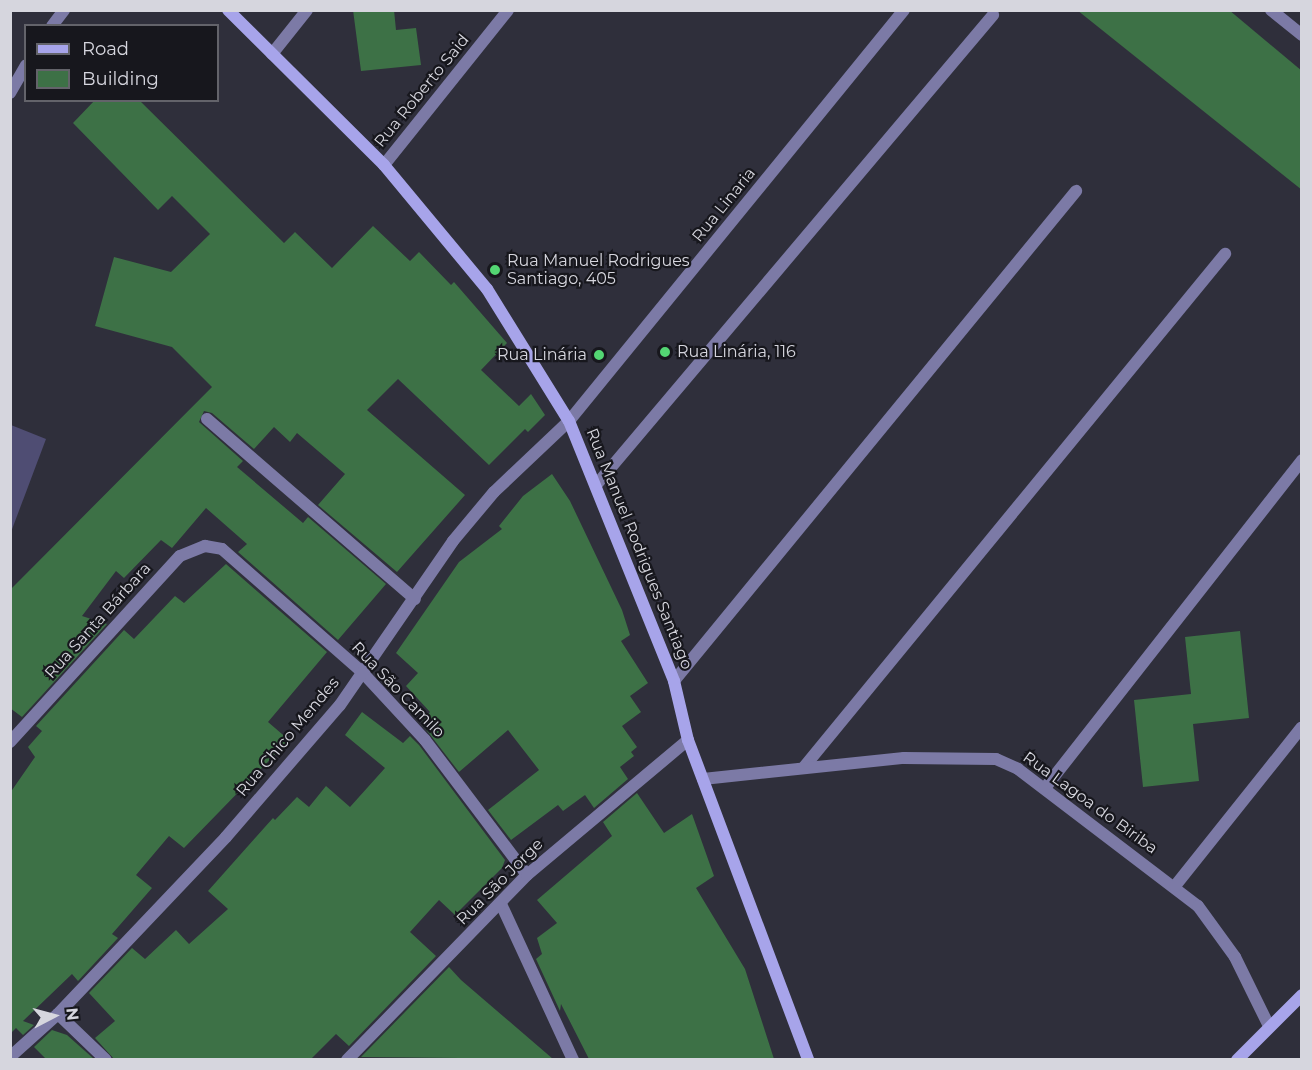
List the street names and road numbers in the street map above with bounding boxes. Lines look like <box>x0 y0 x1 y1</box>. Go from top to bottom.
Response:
street label: Rua Roberto Said <box>371 31 473 151</box>
street label: Rua Linaria <box>688 164 760 246</box>
street label: Rua Manuel Rodrigues Santiago <box>582 426 696 672</box>
street label: Rua Santa Bárbara <box>41 559 155 683</box>
street label: Rua São Camilo <box>347 638 449 742</box>
street label: Rua Chico Mendes <box>233 674 343 800</box>
street label: Rua Lagoa do Biriba <box>1019 748 1161 858</box>
street label: Rua São Jorge <box>453 835 547 929</box>

